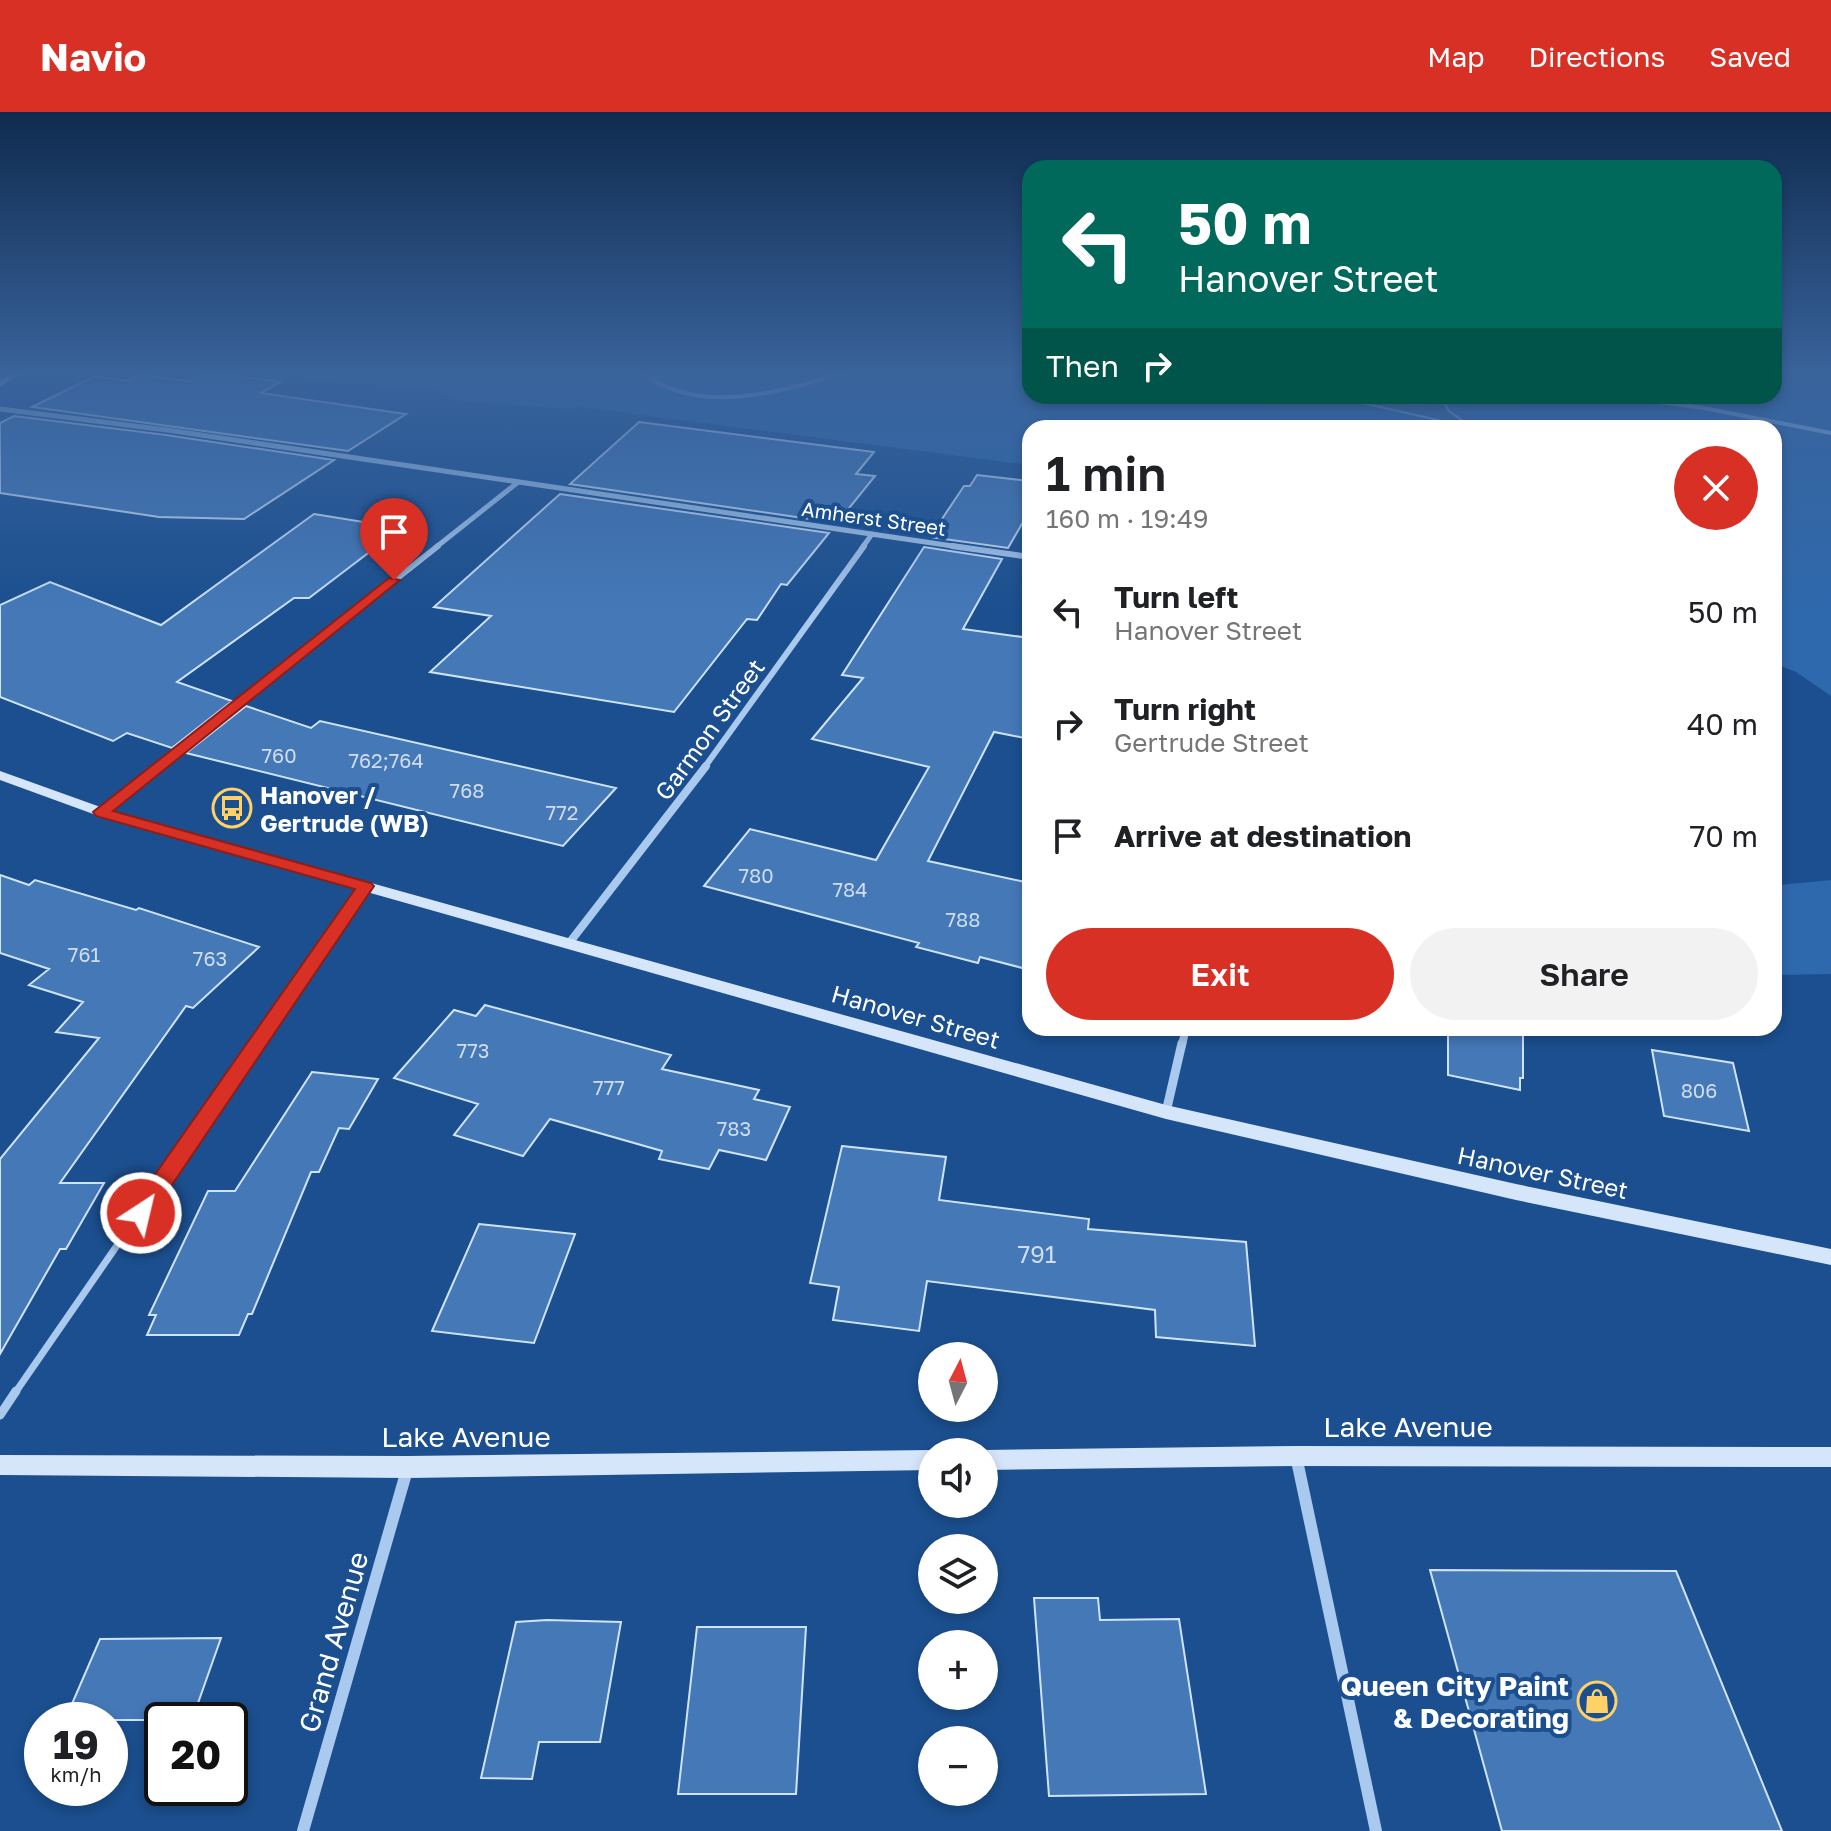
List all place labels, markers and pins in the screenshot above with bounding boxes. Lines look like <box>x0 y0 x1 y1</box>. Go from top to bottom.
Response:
pin <box>360 498 428 580</box>
place label: Hanover / Gertrude (WB) <box>260 780 429 837</box>
bus stop icon: Hanover / Gertrude (WB) <box>211 787 253 829</box>
place label: Queen City Paint & Decorating <box>1341 1669 1569 1734</box>
shop icon: Queen City Paint & Decorating <box>1576 1680 1618 1722</box>

